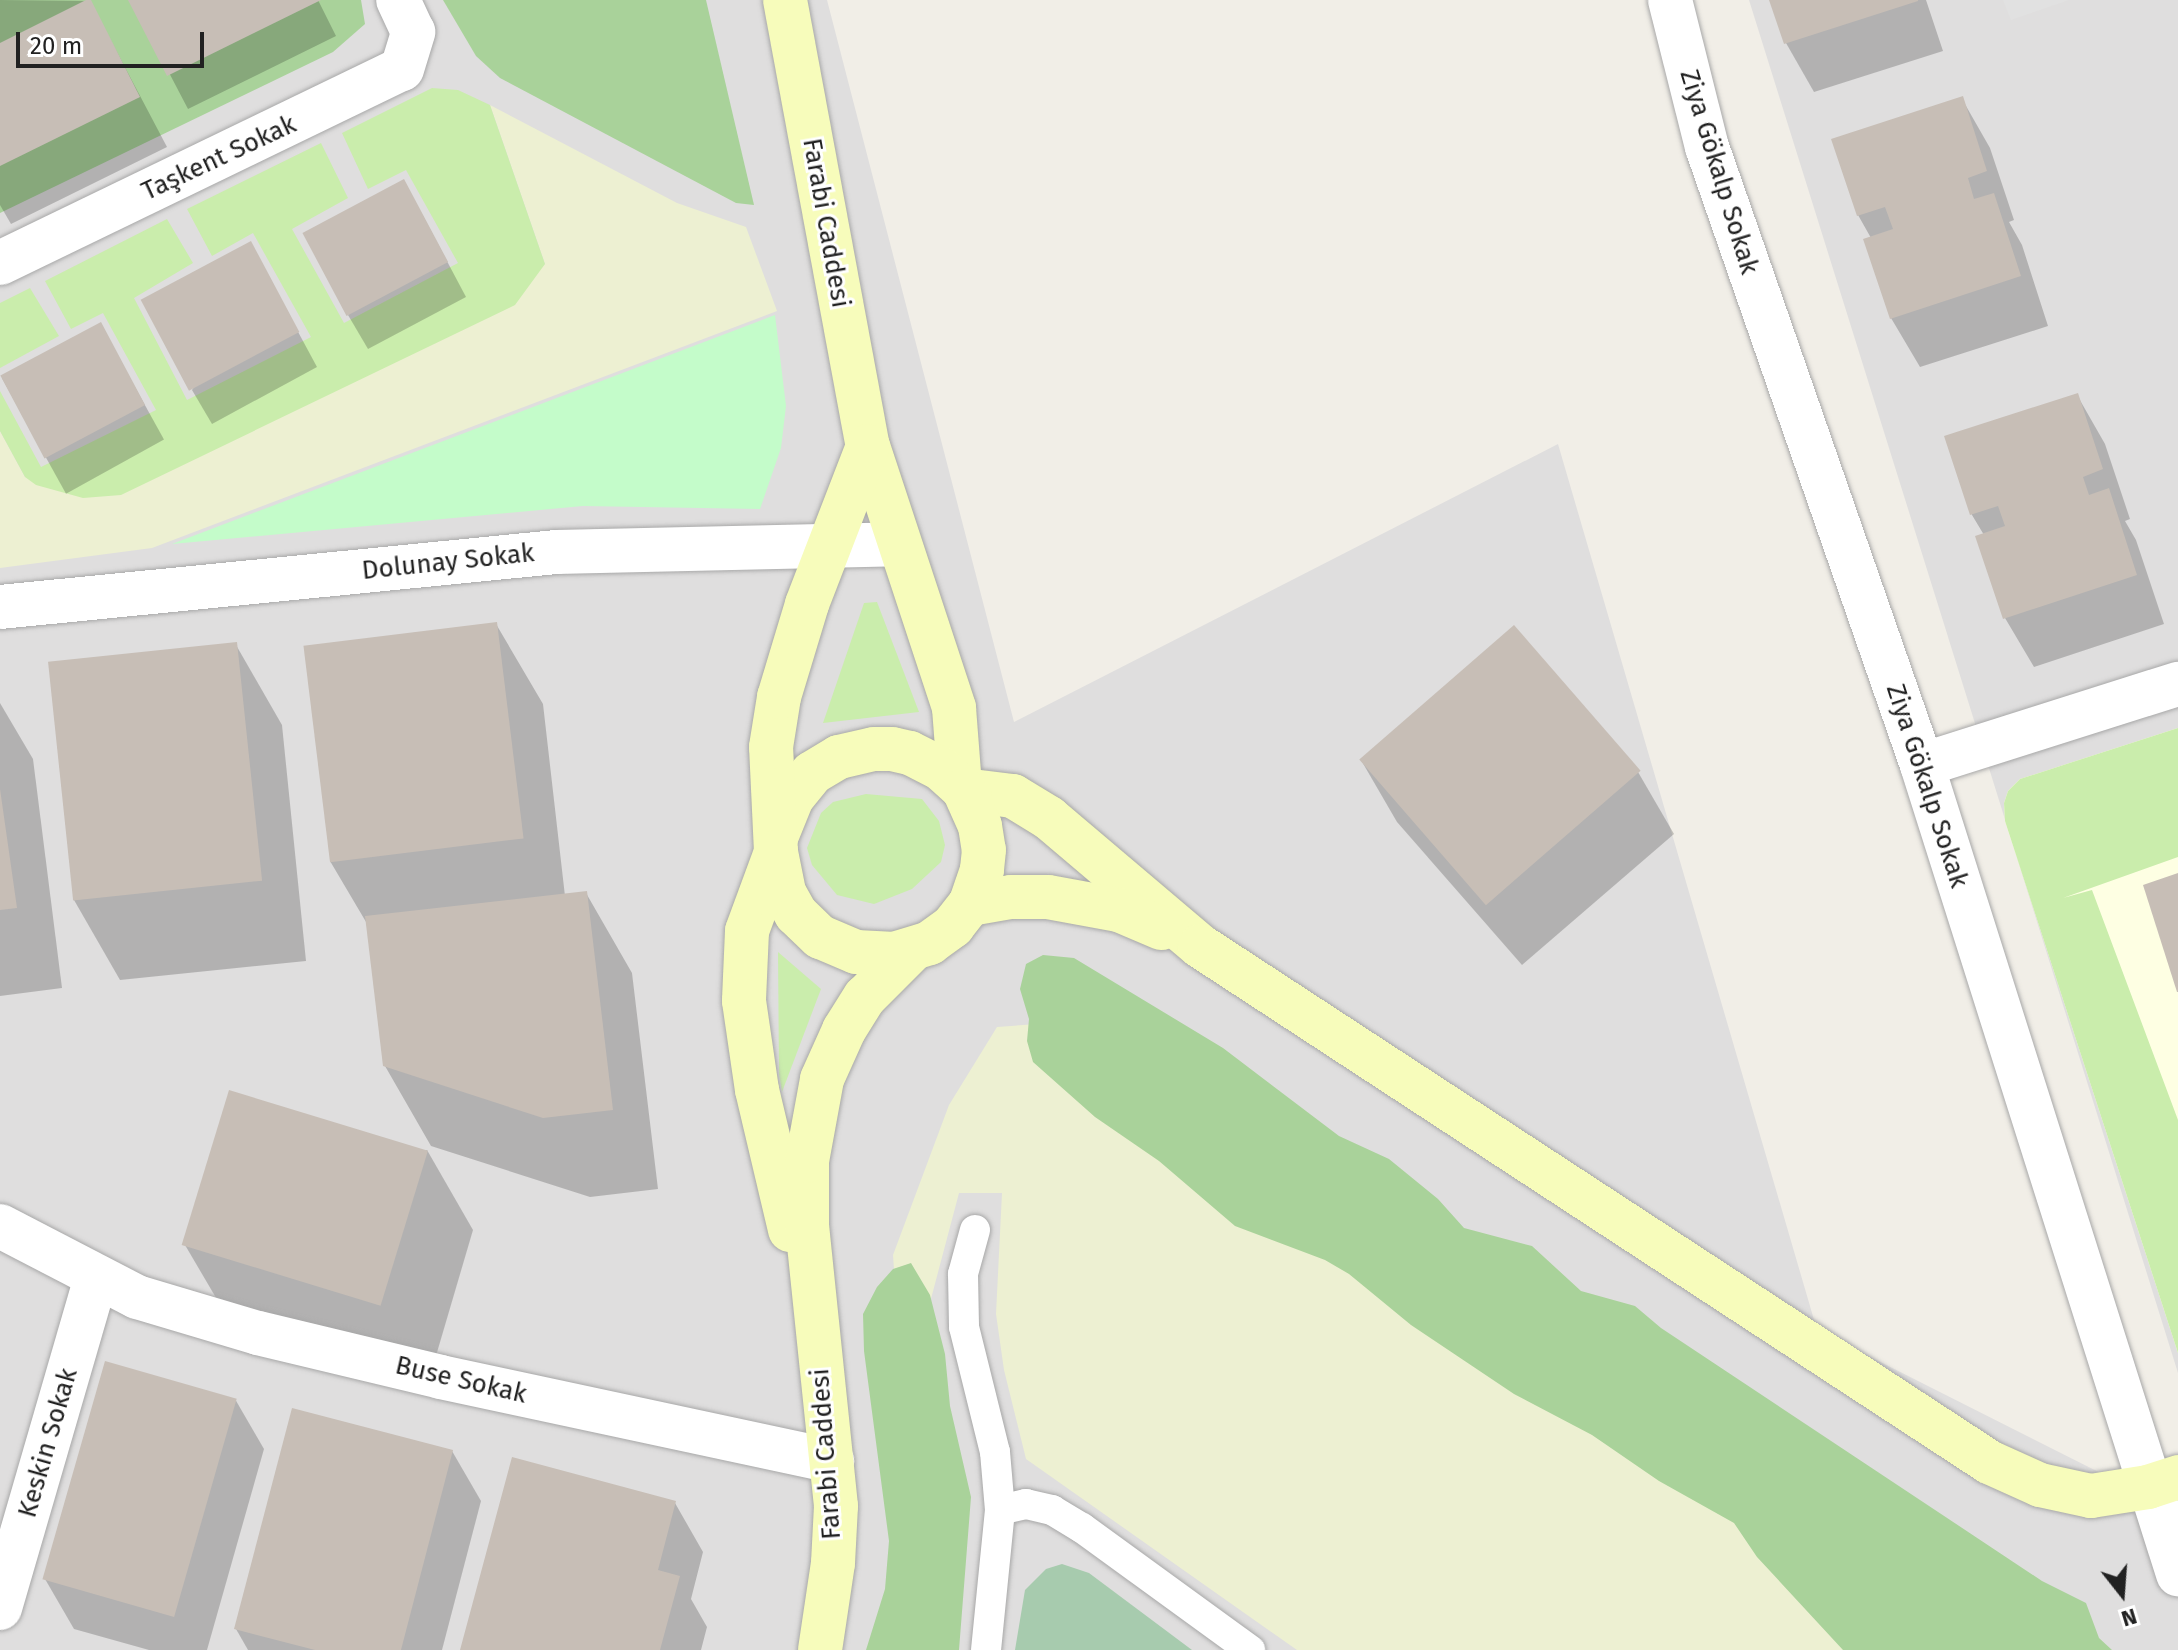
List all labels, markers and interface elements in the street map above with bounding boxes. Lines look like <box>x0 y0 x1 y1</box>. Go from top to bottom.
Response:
scale bar <box>20 16 208 66</box>
text: 20 m <box>30 32 82 60</box>
street label: Ziya Gökalp Sokak <box>1673 66 1765 278</box>
street label: Taşkent Sokak <box>137 109 301 207</box>
street label: Farabi Caddesi <box>796 136 856 310</box>
street label: Dolunay Sokak <box>360 537 536 587</box>
street label: Ziya Gökalp Sokak <box>1879 680 1975 892</box>
street label: Buse Sokak <box>392 1350 530 1410</box>
street label: Keskin Sokak <box>12 1365 84 1521</box>
street label: Farabi Caddesi <box>804 1367 848 1541</box>
north arrow <box>2082 1554 2162 1634</box>
text: N <box>2118 1602 2140 1632</box>

